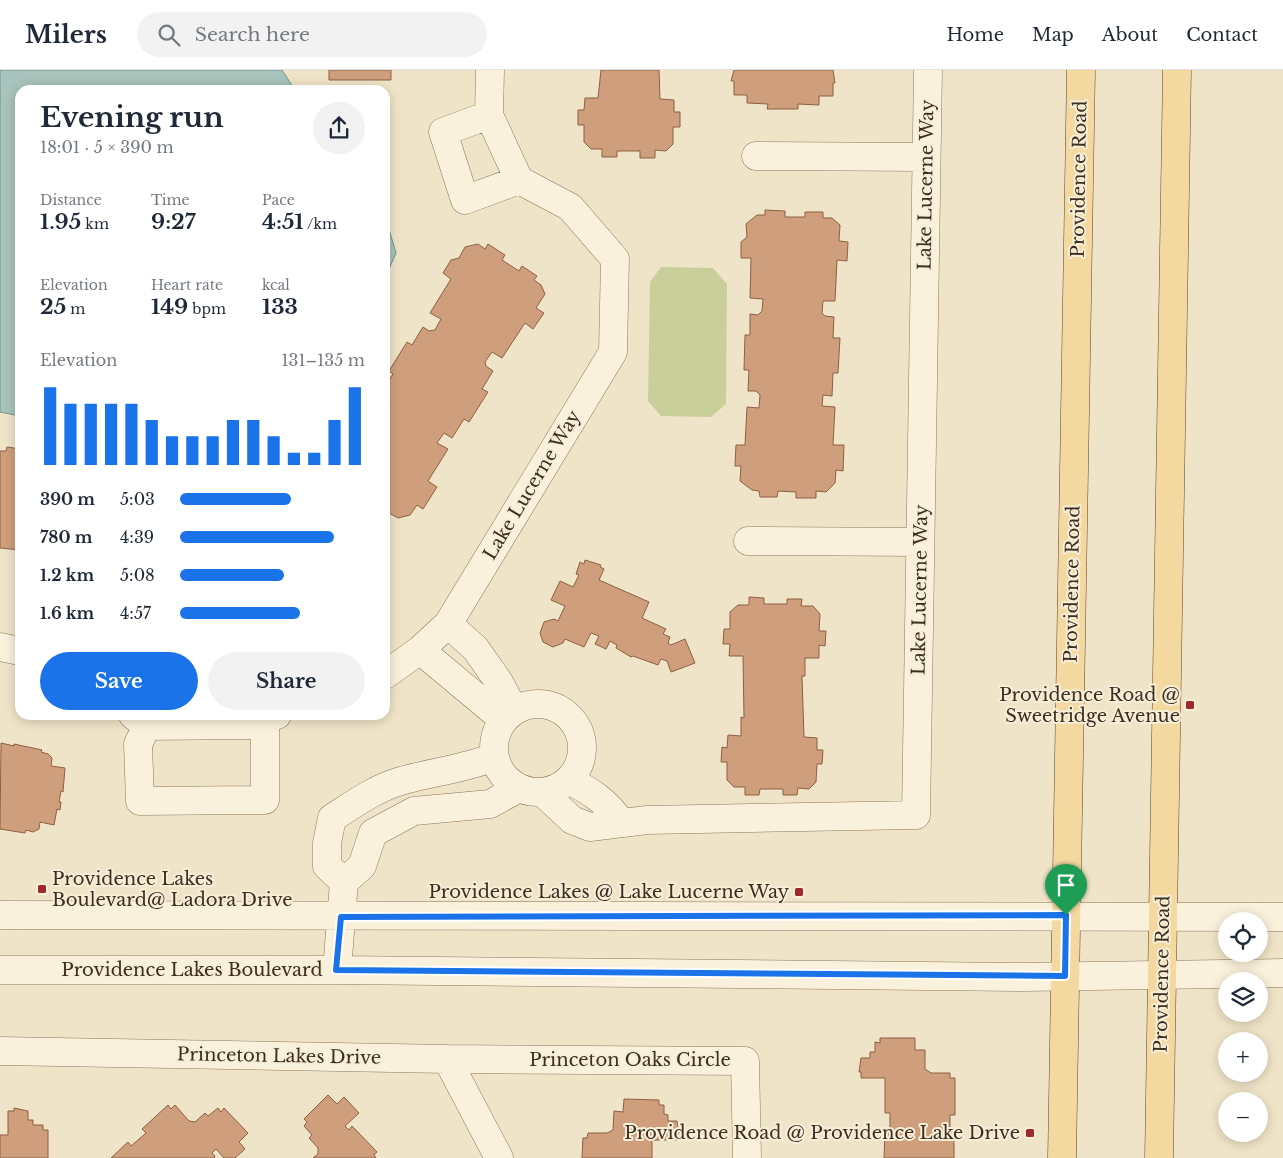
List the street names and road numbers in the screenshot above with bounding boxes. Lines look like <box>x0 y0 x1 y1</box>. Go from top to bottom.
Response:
street label: Lake Lucerne Way <box>914 99 938 270</box>
street label: Providence Road <box>1067 100 1091 258</box>
street label: Lake Lucerne Way <box>479 406 586 564</box>
street label: Lake Lucerne Way <box>908 504 932 675</box>
street label: Providence Road <box>1060 505 1084 663</box>
street label: Providence Road <box>1150 895 1174 1053</box>
street label: Providence Lakes Boulevard <box>61 959 323 981</box>
street label: Princeton Lakes Drive <box>177 1043 381 1069</box>
street label: Princeton Oaks Circle <box>529 1049 731 1071</box>

